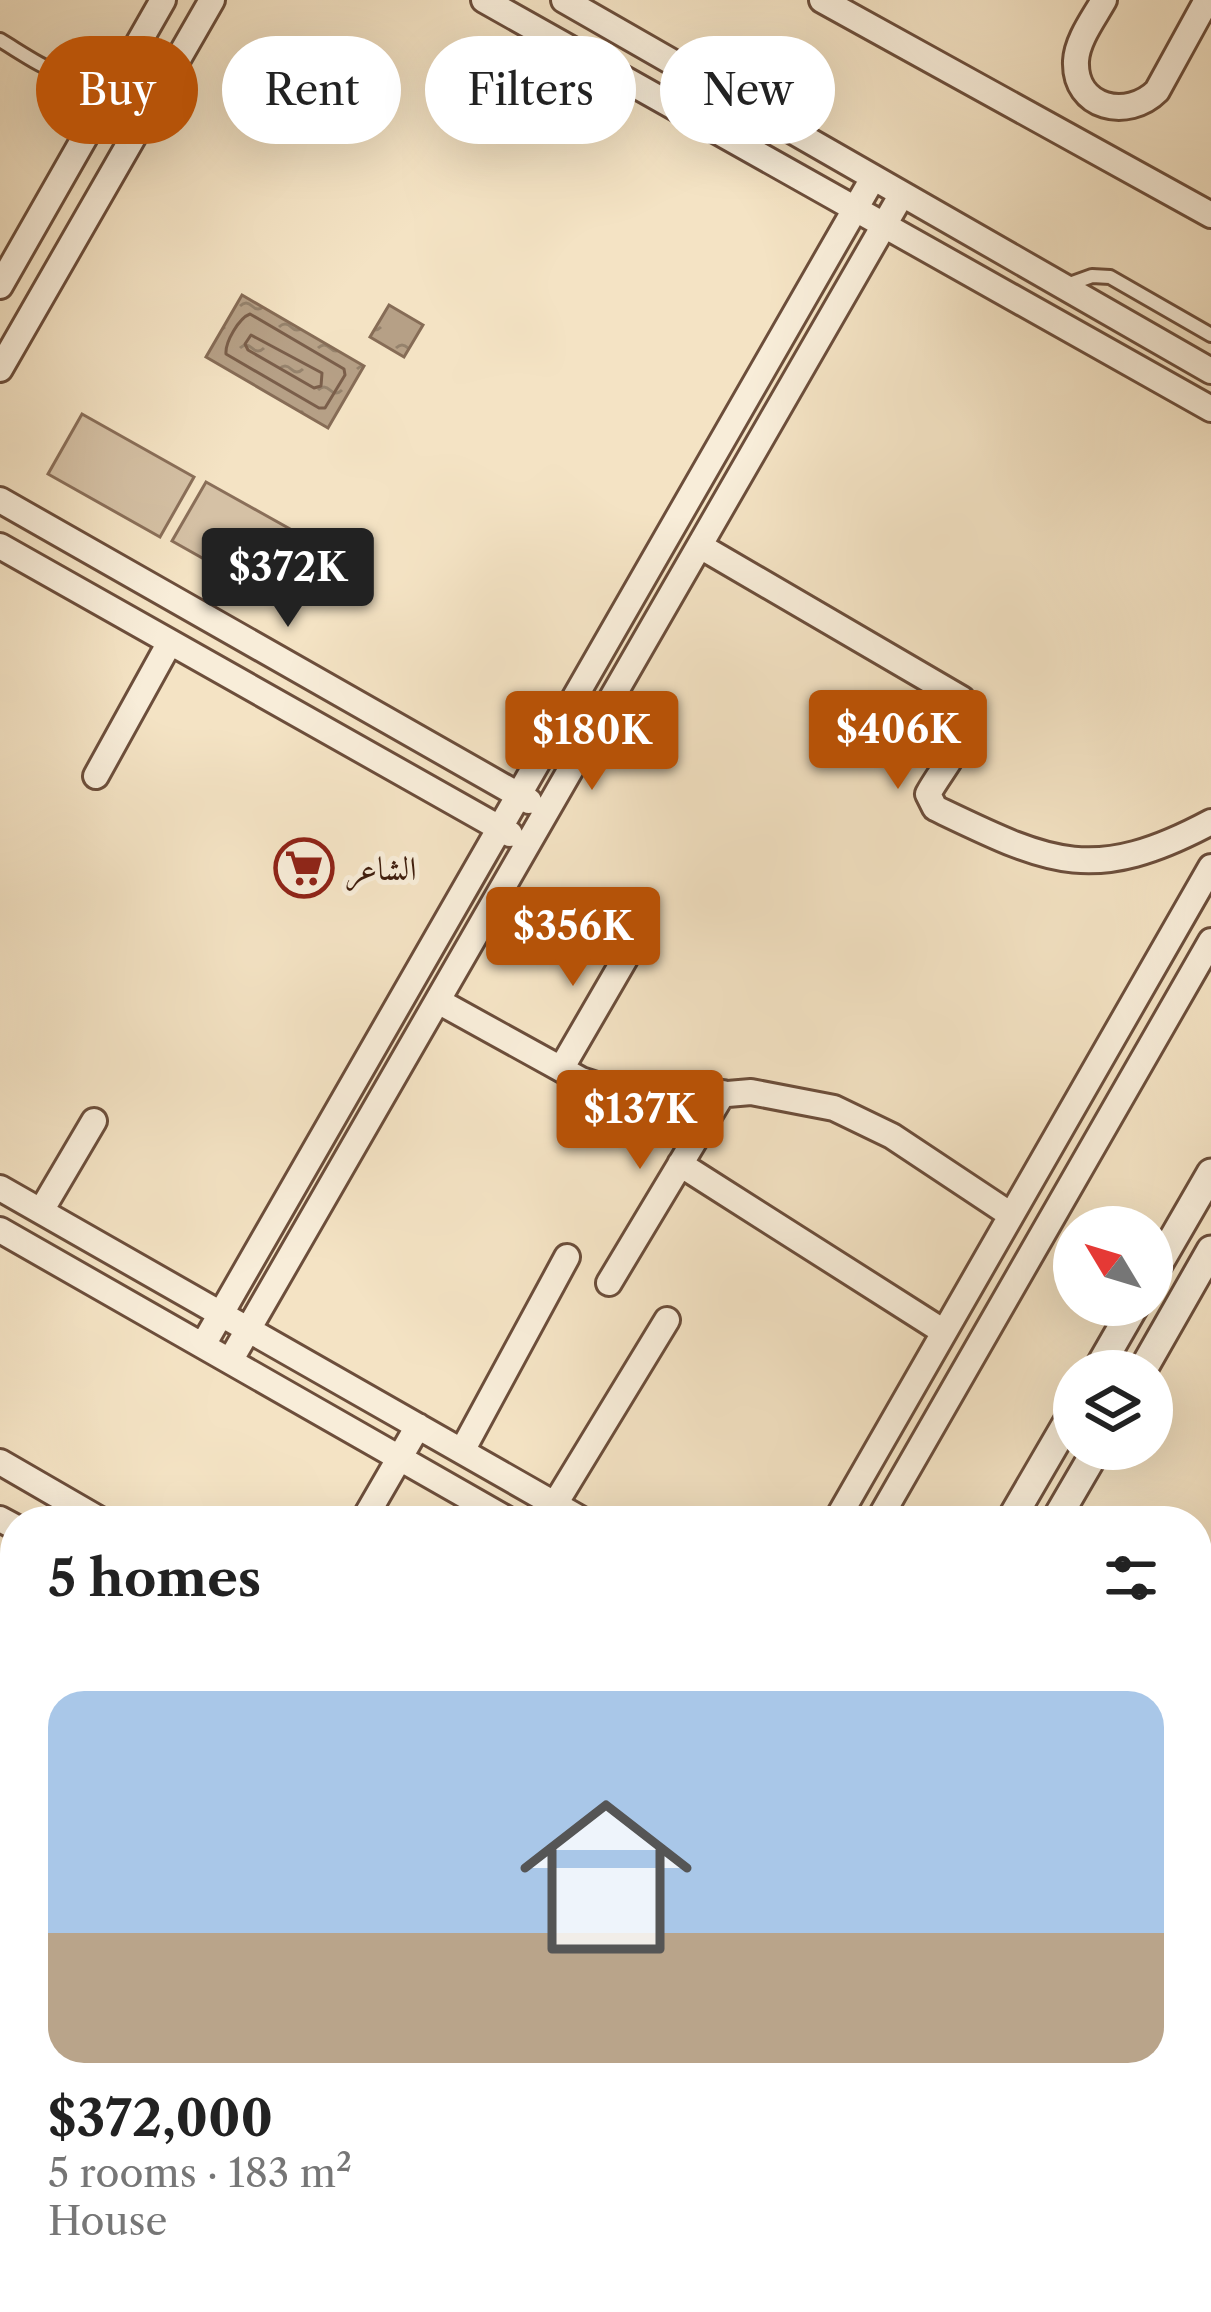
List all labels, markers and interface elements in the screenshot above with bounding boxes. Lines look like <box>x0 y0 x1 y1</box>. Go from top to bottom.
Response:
chip: Buy <box>36 36 198 144</box>
chip: Rent <box>222 36 401 144</box>
chip: Filters <box>425 36 636 144</box>
chip: New <box>660 36 835 144</box>
pin: $372K <box>204 528 372 630</box>
text: $372K <box>229 543 347 591</box>
pin: $406K <box>814 690 982 792</box>
pin: $180K <box>508 691 676 793</box>
text: $406K <box>836 705 960 753</box>
text: $180K <box>532 706 652 754</box>
supermarket icon: الشاعر <box>273 837 335 899</box>
place label: الشاعر <box>346 848 417 892</box>
pin: $356K <box>489 887 657 989</box>
text: $356K <box>513 902 633 950</box>
pin: $137K <box>556 1070 724 1172</box>
text: $137K <box>584 1085 696 1133</box>
north arrow <box>1053 1206 1173 1326</box>
map controls <box>1053 1206 1173 1470</box>
button: layers <box>1053 1350 1173 1470</box>
icon: filters <box>1098 1545 1164 1611</box>
text: 5 homes <box>48 1547 261 1609</box>
icon: home <box>498 1769 714 1985</box>
text: $372,000 <box>48 2087 273 2149</box>
text: 5 rooms · 183 m² <box>48 2149 352 2197</box>
text: House <box>48 2197 167 2245</box>

